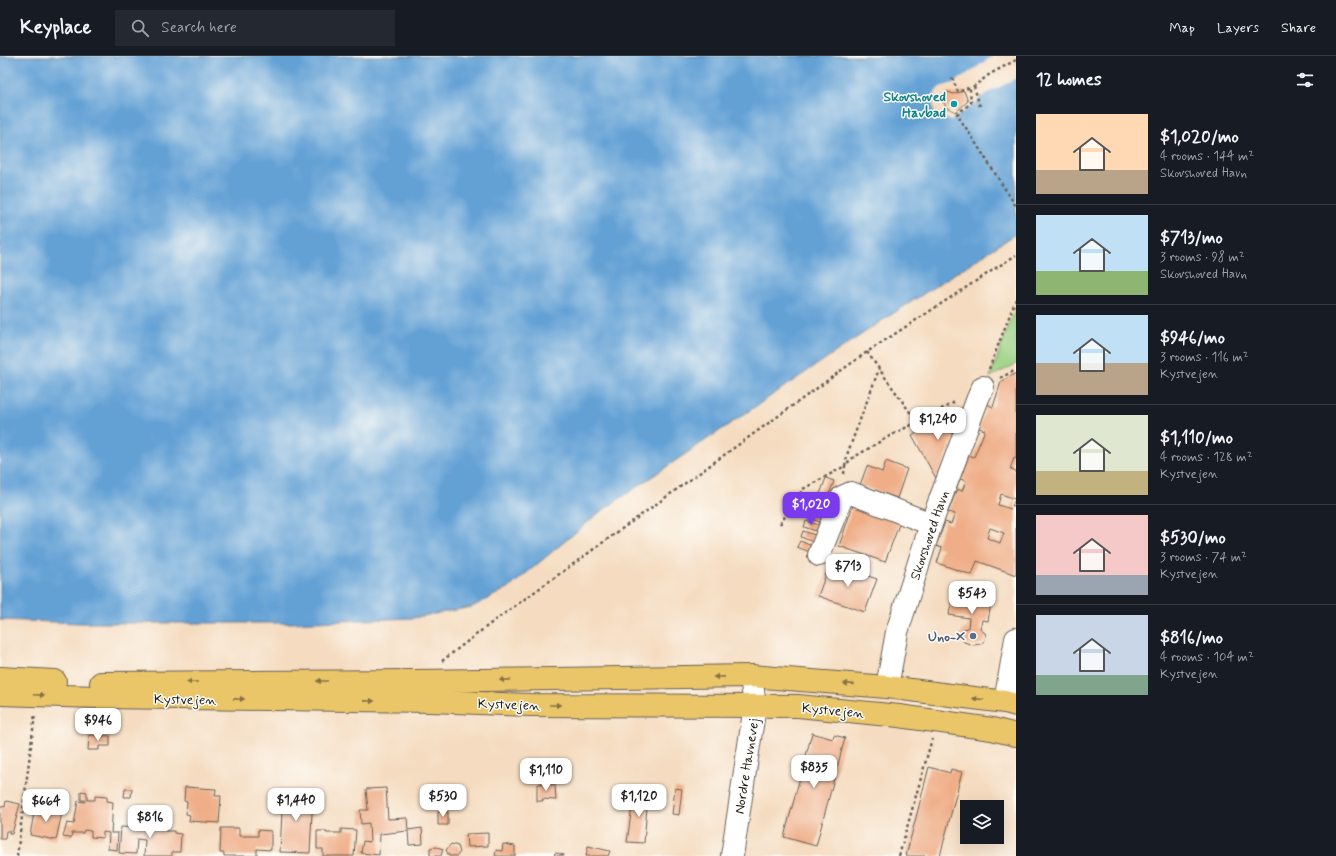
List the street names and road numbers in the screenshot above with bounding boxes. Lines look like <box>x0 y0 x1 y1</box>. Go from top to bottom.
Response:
street label: Skovshoved Havn <box>906 488 954 583</box>
street label: Kystvejen <box>154 690 216 710</box>
street label: Kystvejen <box>477 695 541 715</box>
street label: Kystvejen <box>801 699 865 723</box>
street label: Nordre Havnevej <box>731 717 763 815</box>

